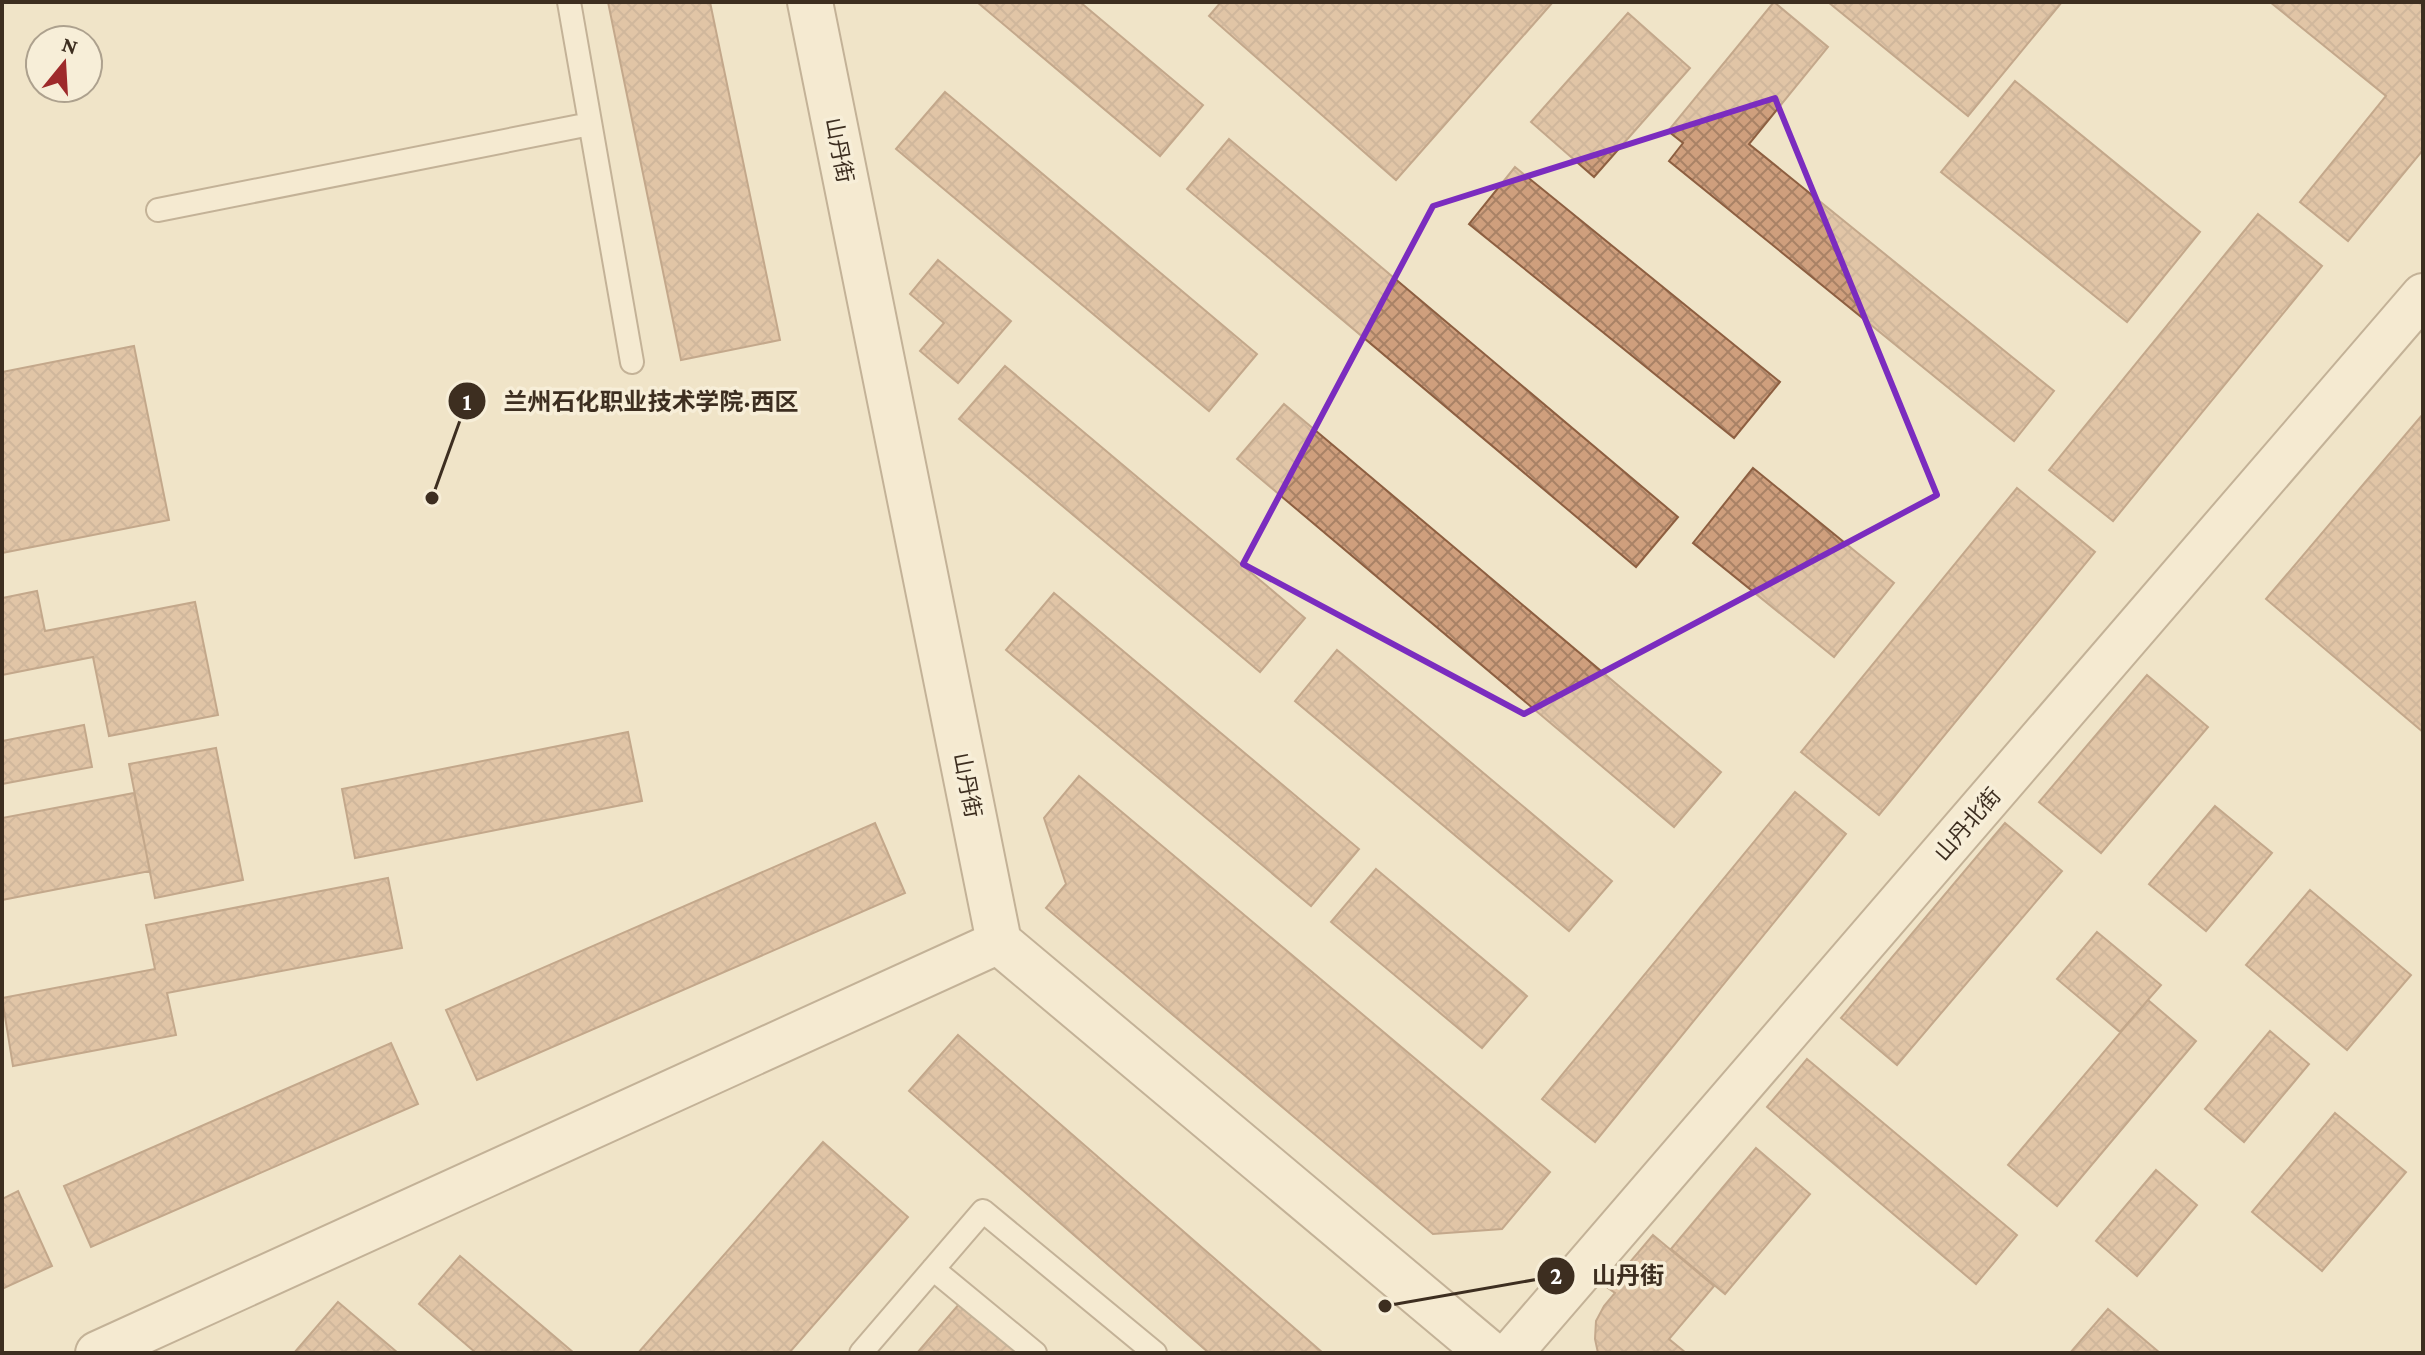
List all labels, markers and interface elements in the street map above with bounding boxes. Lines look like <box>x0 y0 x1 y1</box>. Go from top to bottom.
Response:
north arrow <box>24 24 104 104</box>
text: N <box>59 31 81 60</box>
street label: 山丹街 <box>821 115 858 185</box>
callout: 兰州石化职业技术学院·西区 <box>447 377 814 425</box>
text: 1 <box>463 388 472 415</box>
text: 兰州石化职业技术学院·西区 <box>504 388 798 415</box>
street label: 山丹街 <box>949 750 986 820</box>
street label: 山丹北街 <box>1929 783 2006 866</box>
callout: 山丹街 <box>1536 1252 1680 1300</box>
text: 2 <box>1550 1262 1562 1289</box>
text: 山丹街 <box>1592 1262 1664 1289</box>

